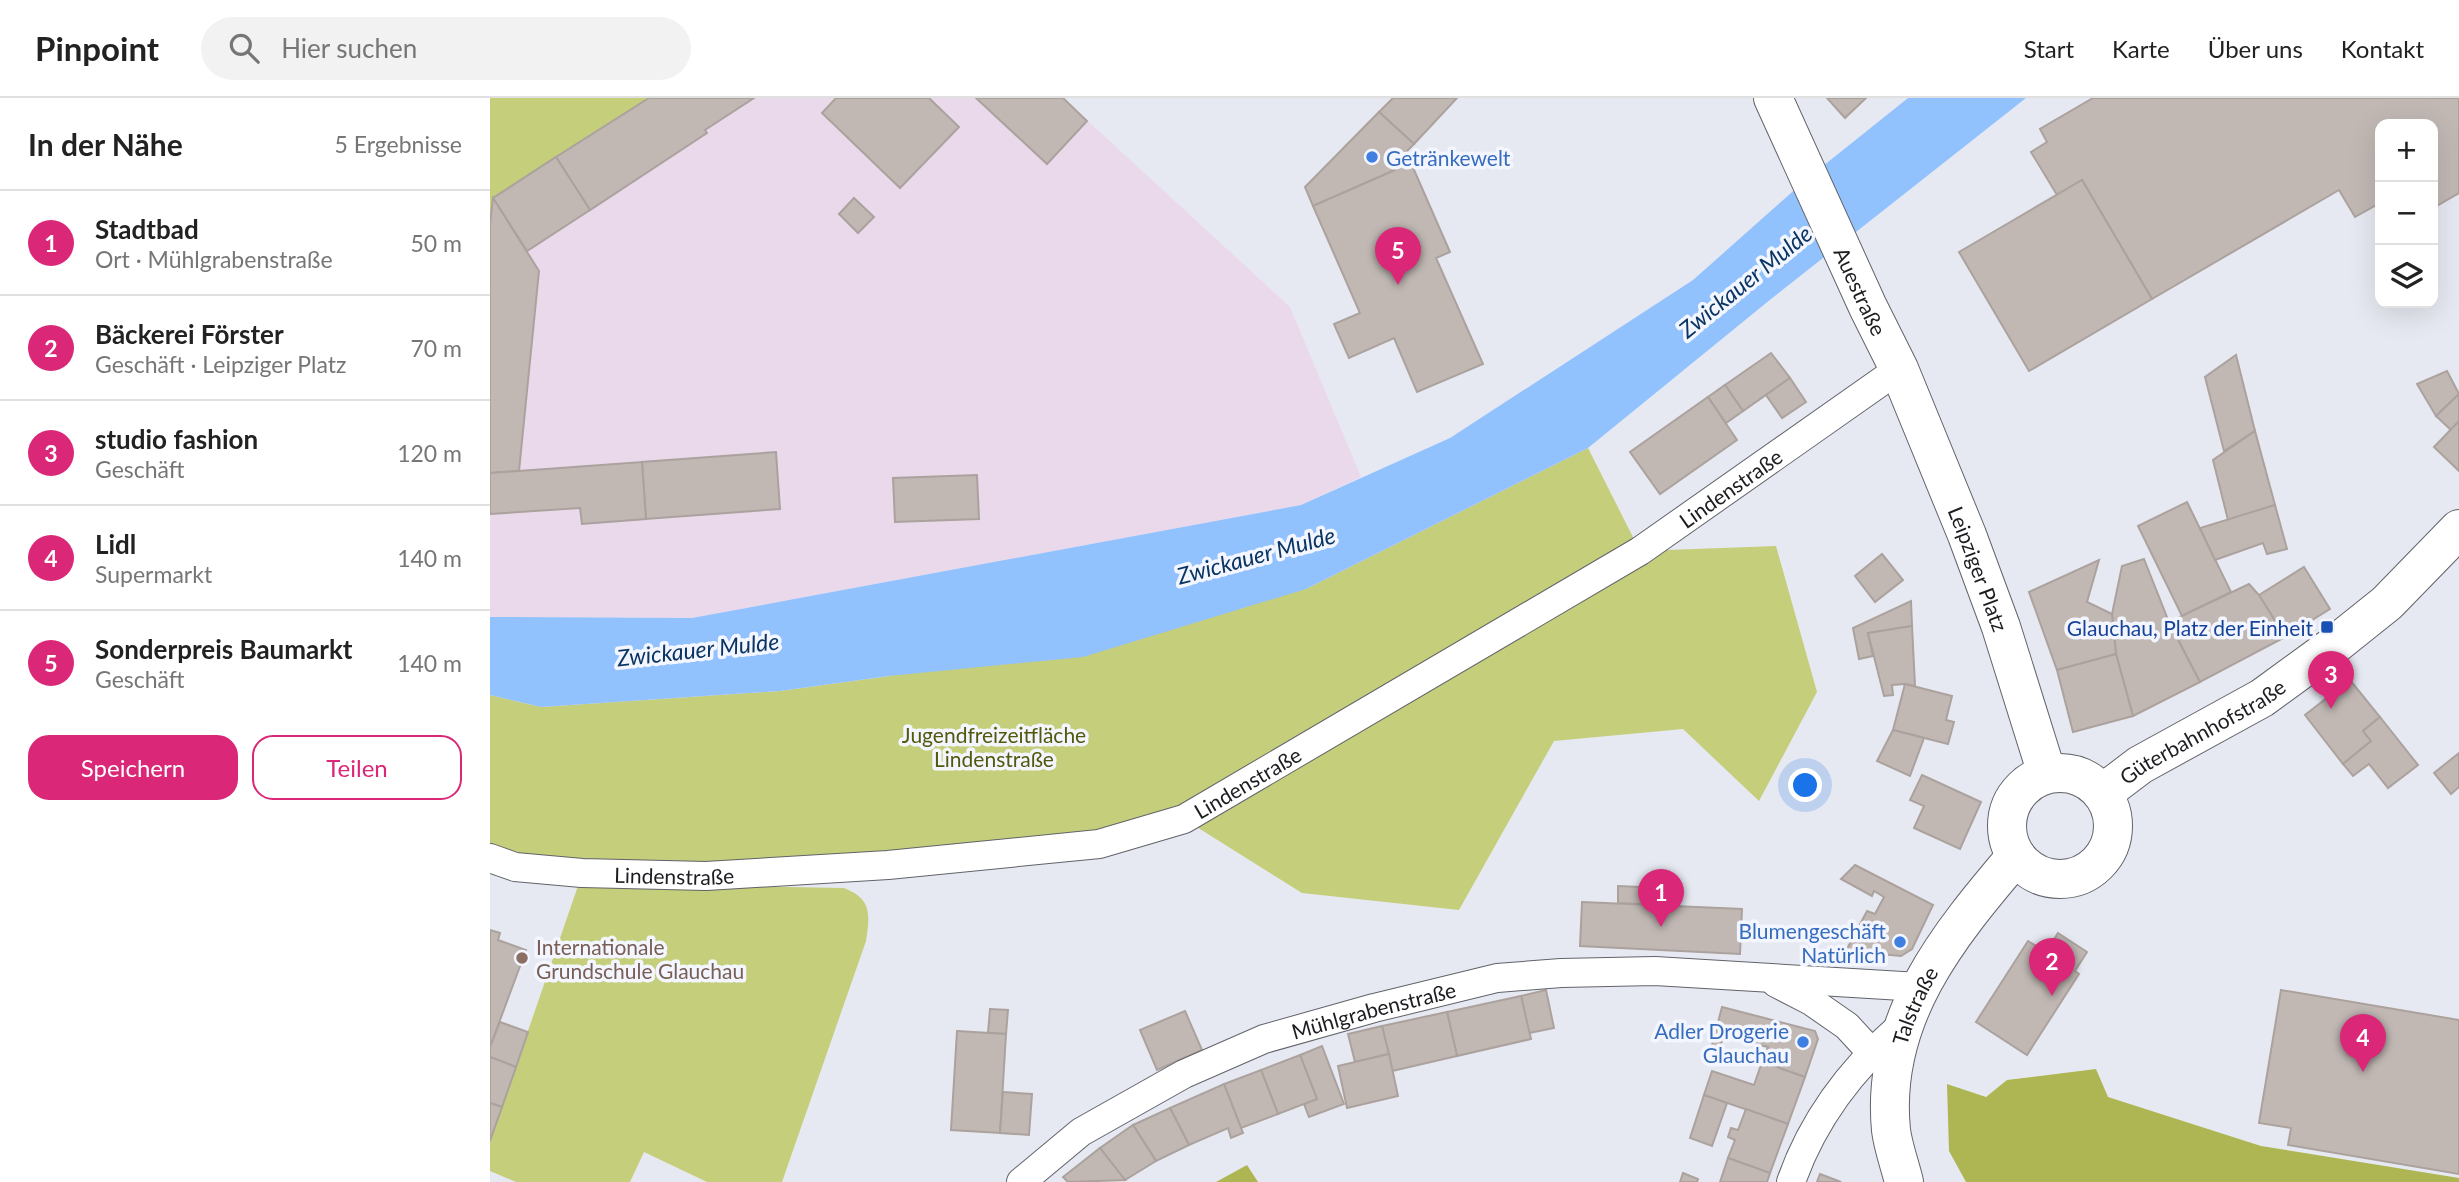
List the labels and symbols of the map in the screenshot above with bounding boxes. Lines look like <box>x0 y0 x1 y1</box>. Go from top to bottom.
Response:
place label: Getränkewelt <box>1386 145 1511 170</box>
marker: Getränkewelt <box>1364 149 1380 165</box>
water label: Zwickauer Mulde <box>1672 219 1817 344</box>
pin: 5 <box>1375 227 1421 285</box>
street label: Auestraße <box>1830 243 1892 339</box>
street label: Lindenstraße <box>1674 443 1786 532</box>
street label: Leipziger Platz <box>1944 502 2014 635</box>
water label: Zwickauer Mulde <box>1173 520 1338 590</box>
place label: Glauchau, Platz der Einheit <box>2067 615 2313 640</box>
marker: Glauchau, Platz der Einheit <box>2319 619 2335 635</box>
water label: Zwickauer Mulde <box>615 627 780 672</box>
pin: 3 <box>2308 651 2354 709</box>
street label: Güterbahnhofstraße <box>2114 673 2290 789</box>
park label: Jugendfreizeitfläche Lindenstraße <box>902 722 1086 771</box>
street label: Lindenstraße <box>1189 741 1305 823</box>
your location <box>1788 768 1822 802</box>
street label: Lindenstraße <box>614 861 735 889</box>
pin: 1 <box>1638 869 1684 927</box>
place label: Blumengeschäft Natürlich <box>1739 918 1887 967</box>
place label: Internationale Grundschule Glauchau <box>536 934 744 983</box>
marker: Blumengeschäft Natürlich <box>1892 934 1908 950</box>
pin: 2 <box>2029 938 2075 996</box>
marker: Internationale Grundschule Glauchau <box>514 950 530 966</box>
street label: Talstraße <box>1886 962 1942 1047</box>
street label: Mühlgrabenstraße <box>1288 976 1458 1043</box>
pin: 4 <box>2340 1014 2386 1072</box>
place label: Adler Drogerie Glauchau <box>1654 1018 1789 1067</box>
marker: Adler Drogerie Glauchau <box>1795 1034 1811 1050</box>

